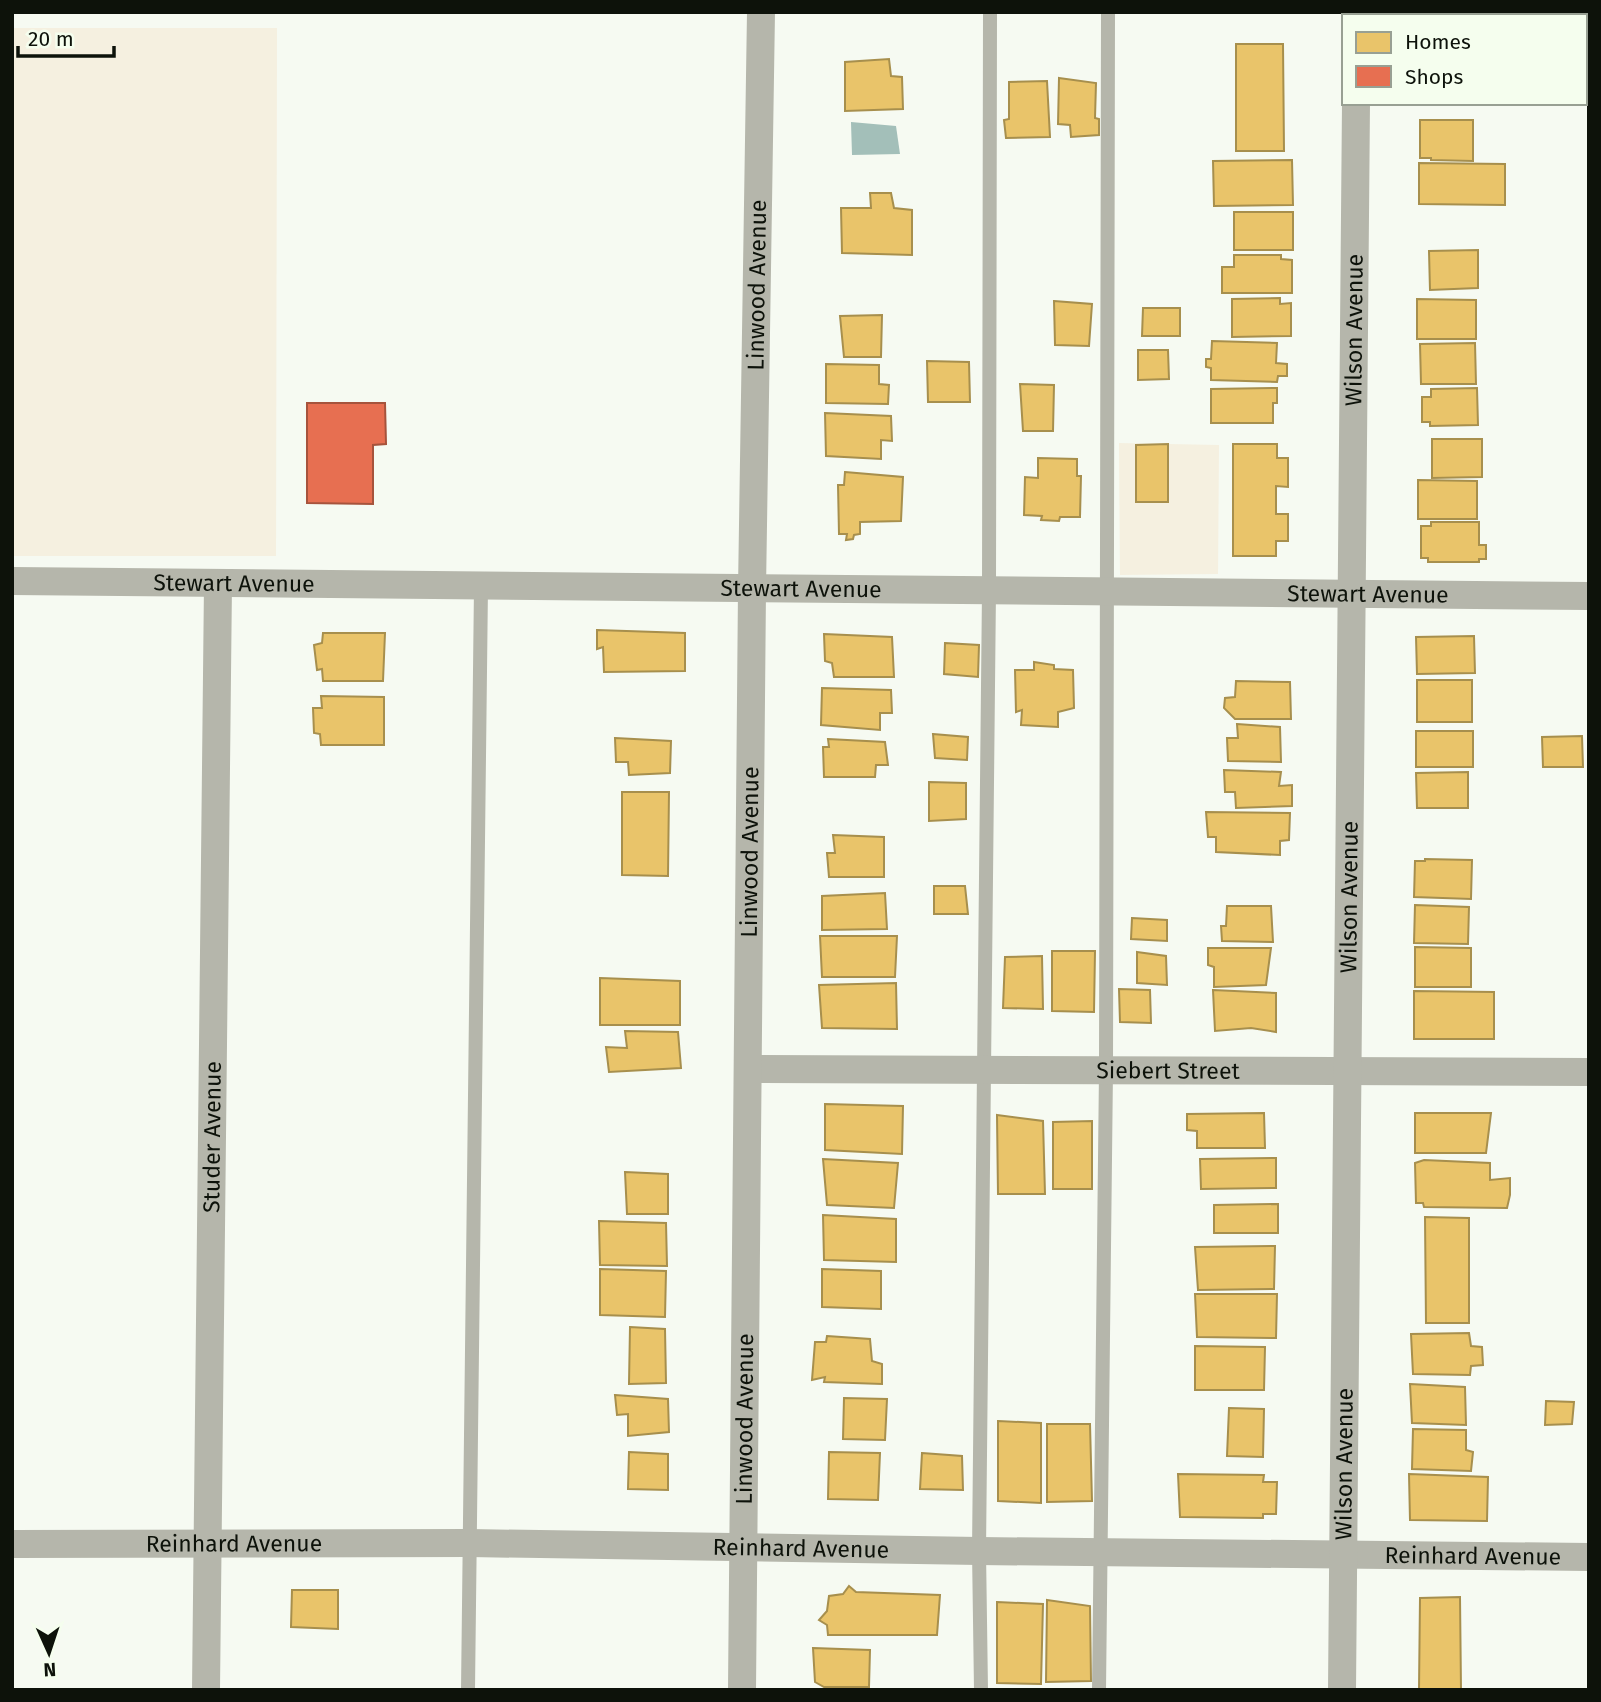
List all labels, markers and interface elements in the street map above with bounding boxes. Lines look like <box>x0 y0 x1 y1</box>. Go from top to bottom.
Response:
scale bar <box>18 14 114 58</box>
legend <box>1342 14 1587 105</box>
text: 20 m <box>28 26 74 52</box>
text: Homes <box>1405 29 1471 55</box>
text: Shops <box>1405 64 1463 90</box>
street label: Linwood Avenue <box>741 199 772 371</box>
street label: Wilson Avenue <box>1339 254 1369 406</box>
street label: Stewart Avenue <box>153 568 315 598</box>
street label: Stewart Avenue <box>720 574 882 603</box>
street label: Stewart Avenue <box>1287 579 1449 609</box>
street label: Linwood Avenue <box>735 766 764 938</box>
street label: Wilson Avenue <box>1334 821 1364 973</box>
street label: Siebert Street <box>1096 1056 1241 1085</box>
street label: Studer Avenue <box>197 1061 227 1213</box>
street label: Linwood Avenue <box>730 1333 759 1505</box>
street label: Wilson Avenue <box>1329 1388 1359 1540</box>
street label: Reinhard Avenue <box>146 1529 322 1558</box>
street label: Reinhard Avenue <box>712 1533 889 1564</box>
street label: Reinhard Avenue <box>1384 1541 1561 1571</box>
north arrow <box>14 1618 84 1688</box>
text: N <box>43 1658 57 1681</box>

